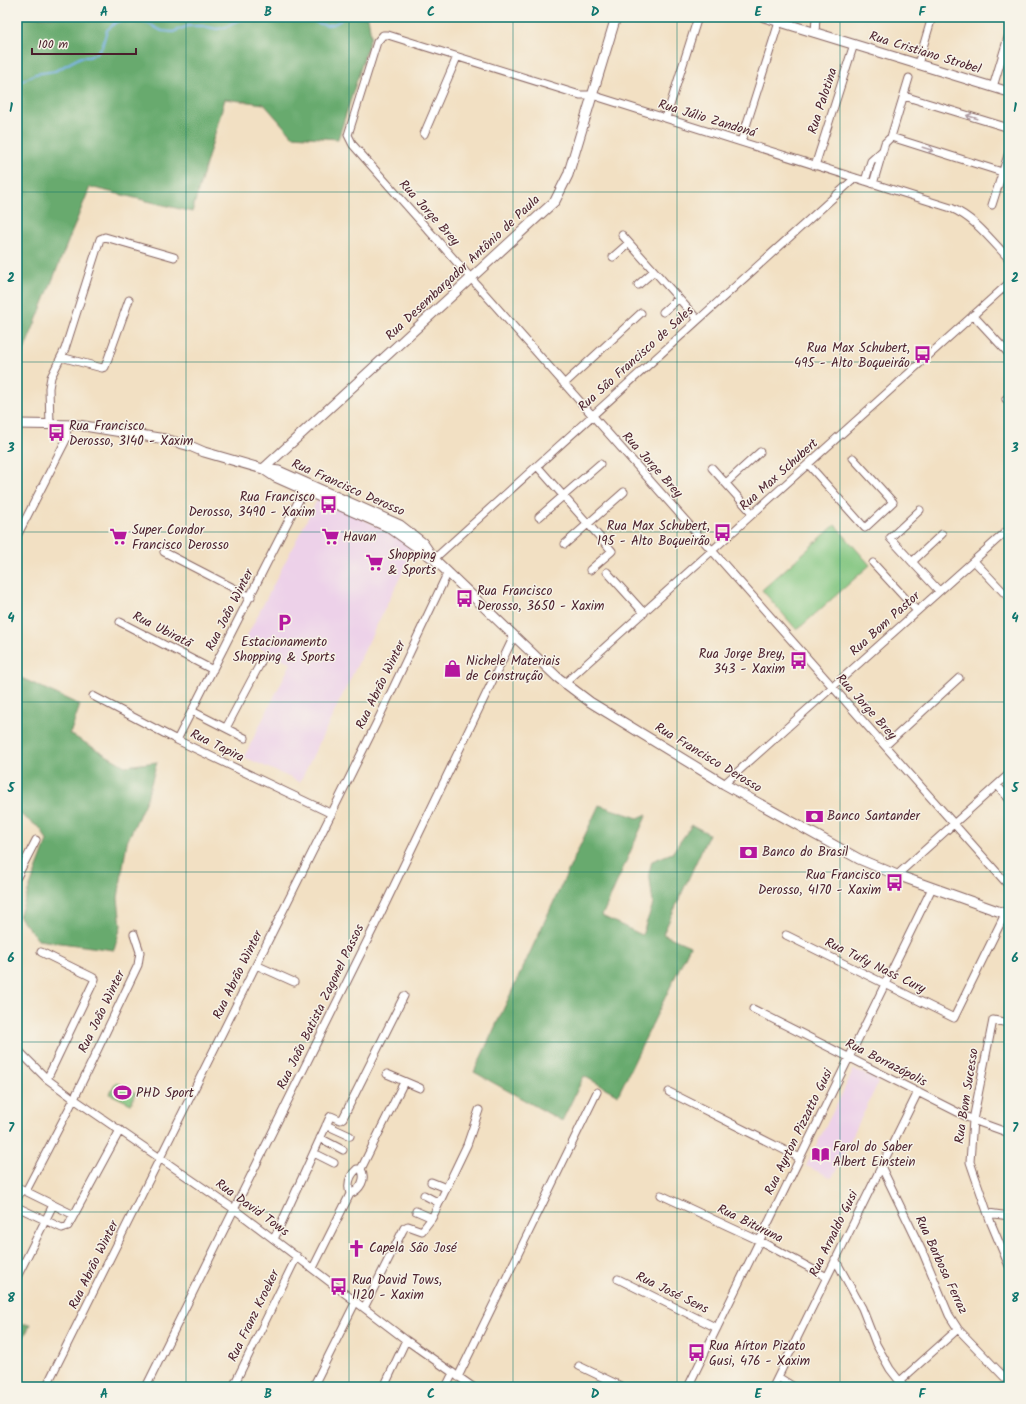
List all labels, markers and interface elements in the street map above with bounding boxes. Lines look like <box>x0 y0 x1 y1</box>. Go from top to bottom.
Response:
text: A <box>100 2 108 23</box>
text: B <box>264 2 272 23</box>
text: C <box>427 2 435 23</box>
text: D <box>591 2 600 23</box>
text: E <box>754 2 762 23</box>
text: F <box>918 2 926 23</box>
street label: Rua Cristiano Strobel <box>866 26 984 80</box>
scale bar <box>32 30 136 56</box>
text: 100 m <box>38 35 69 54</box>
street label: Rua Palotina <box>802 65 844 137</box>
street label: Rua Júlio Zandoná <box>655 94 760 144</box>
text: 1 <box>9 98 13 119</box>
text: 1 <box>1013 98 1017 119</box>
one-way arrow <box>965 113 978 120</box>
one-way arrow <box>922 146 935 153</box>
street label: Rua Jorge Brey <box>393 175 465 252</box>
street label: Rua Desembargador Antônio de Paula <box>381 190 545 346</box>
text: 2 <box>7 268 15 289</box>
text: 2 <box>1011 268 1019 289</box>
street label: Rua São Francisco de Sales <box>573 301 699 417</box>
place label: Rua Max Schubert, 495 - Alto Boqueirão <box>794 338 910 374</box>
bus stop icon: Rua Max Schubert, 495 - Alto Boqueirão <box>913 345 933 365</box>
place label: Rua Francisco Derosso, 3140 - Xaxim <box>69 416 193 452</box>
bus stop icon: Rua Francisco Derosso, 3140 - Xaxim <box>46 423 66 443</box>
street label: Rua Jorge Brey <box>616 427 688 504</box>
street label: Rua Max Schubert <box>735 433 824 516</box>
text: 3 <box>6 438 15 459</box>
text: 3 <box>1010 438 1019 459</box>
street label: Rua Francisco Derosso <box>288 454 408 522</box>
place label: Rua Francisco Derosso, 3490 - Xaxim <box>188 487 315 523</box>
bus stop icon: Rua Francisco Derosso, 3490 - Xaxim <box>318 494 338 514</box>
place label: Rua Max Schubert, 195 - Alto Boqueirão <box>597 516 710 552</box>
place label: Super Condor Francisco Derosso <box>132 520 229 556</box>
bus stop icon: Rua Max Schubert, 195 - Alto Boqueirão <box>713 523 733 543</box>
supermarket icon: Super Condor Francisco Derosso <box>109 527 129 547</box>
supermarket icon: Havan <box>320 527 340 547</box>
place label: Havan <box>343 527 376 548</box>
place label: Shopping & Sports <box>388 545 437 581</box>
supermarket icon: Shopping & Sports <box>365 552 385 572</box>
street label: Rua João Winter <box>200 565 260 655</box>
place label: Rua Francisco Derosso, 3650 - Xaxim <box>477 581 604 617</box>
street label: Rua Bom Pastor <box>845 586 926 662</box>
bus stop icon: Rua Francisco Derosso, 3650 - Xaxim <box>454 588 474 608</box>
street label: Rua Ubiratã <box>129 606 197 655</box>
text: 4 <box>7 608 15 629</box>
text: 4 <box>1011 608 1019 629</box>
parking icon: Estacionamento Shopping & Sports <box>274 613 294 633</box>
place label: Estacionamento Shopping & Sports <box>233 632 335 668</box>
street label: Rua Abrão Winter <box>350 636 412 733</box>
place label: Rua Jorge Brey, 343 - Xaxim <box>699 644 785 680</box>
place label: Nichele Materiais de Construção <box>466 651 561 687</box>
bus stop icon: Rua Jorge Brey, 343 - Xaxim <box>788 651 808 671</box>
shop icon: Nichele Materiais de Construção <box>443 658 463 678</box>
street label: Rua Jorge Brey <box>830 669 902 746</box>
street label: Rua Francisco Derosso <box>650 718 766 798</box>
street label: Rua Tapira <box>186 724 248 768</box>
text: 5 <box>7 778 16 799</box>
text: 5 <box>1011 778 1020 799</box>
bank icon: Banco Santander <box>804 806 824 826</box>
place label: Banco Santander <box>827 806 921 827</box>
bank icon: Banco do Brasil <box>739 842 759 862</box>
place label: Banco do Brasil <box>762 842 848 863</box>
place label: Rua Francisco Derosso, 4170 - Xaxim <box>758 865 881 901</box>
bus stop icon: Rua Francisco Derosso, 4170 - Xaxim <box>884 872 904 892</box>
street label: Rua João Batista Zagonel Passos <box>272 920 370 1093</box>
street label: Rua Abrão Winter <box>207 926 269 1023</box>
street label: Rua Tufy Nass Cury <box>821 932 930 1000</box>
text: 6 <box>7 948 15 969</box>
text: 6 <box>1011 948 1019 969</box>
street label: Rua João Winter <box>73 966 131 1057</box>
street label: Rua Borrazópolis <box>841 1033 931 1093</box>
street label: Rua Bom Sucesso <box>949 1047 985 1145</box>
street label: Rua Ayrton Pizzatto Gusi <box>759 1064 839 1199</box>
sports icon: PHD Sport <box>113 1083 133 1103</box>
place label: PHD Sport <box>136 1083 195 1104</box>
text: 7 <box>8 1118 15 1139</box>
text: 7 <box>1012 1118 1019 1139</box>
place label: Farol do Saber Albert Einstein <box>833 1137 915 1173</box>
library icon: Farol do Saber Albert Einstein <box>810 1144 830 1164</box>
street label: Rua David Tows <box>211 1174 294 1242</box>
street label: Rua Arnaldo Gusi <box>804 1186 864 1281</box>
street label: Rua Bituruna <box>713 1199 787 1249</box>
street label: Rua Barbosa Ferraz <box>909 1212 973 1318</box>
street label: Rua Abrão Winter <box>63 1216 125 1313</box>
church icon: Capela São José <box>346 1238 366 1258</box>
place label: Capela São José <box>369 1238 458 1259</box>
street label: Rua Franz Kroeker <box>223 1266 286 1366</box>
street label: Rua José Sens <box>632 1266 712 1320</box>
place label: Rua David Tows, 1120 - Xaxim <box>352 1270 442 1306</box>
bus stop icon: Rua David Tows, 1120 - Xaxim <box>329 1277 349 1297</box>
text: 8 <box>7 1288 15 1309</box>
text: 8 <box>1011 1288 1019 1309</box>
place label: Rua Aírton Pizato Gusi, 476 - Xaxim <box>709 1336 810 1372</box>
bus stop icon: Rua Aírton Pizato Gusi, 476 - Xaxim <box>686 1343 706 1363</box>
text: A <box>100 1384 108 1404</box>
text: B <box>264 1384 272 1404</box>
text: C <box>427 1384 435 1404</box>
text: D <box>591 1384 600 1404</box>
text: E <box>754 1384 762 1404</box>
text: F <box>918 1384 926 1404</box>

